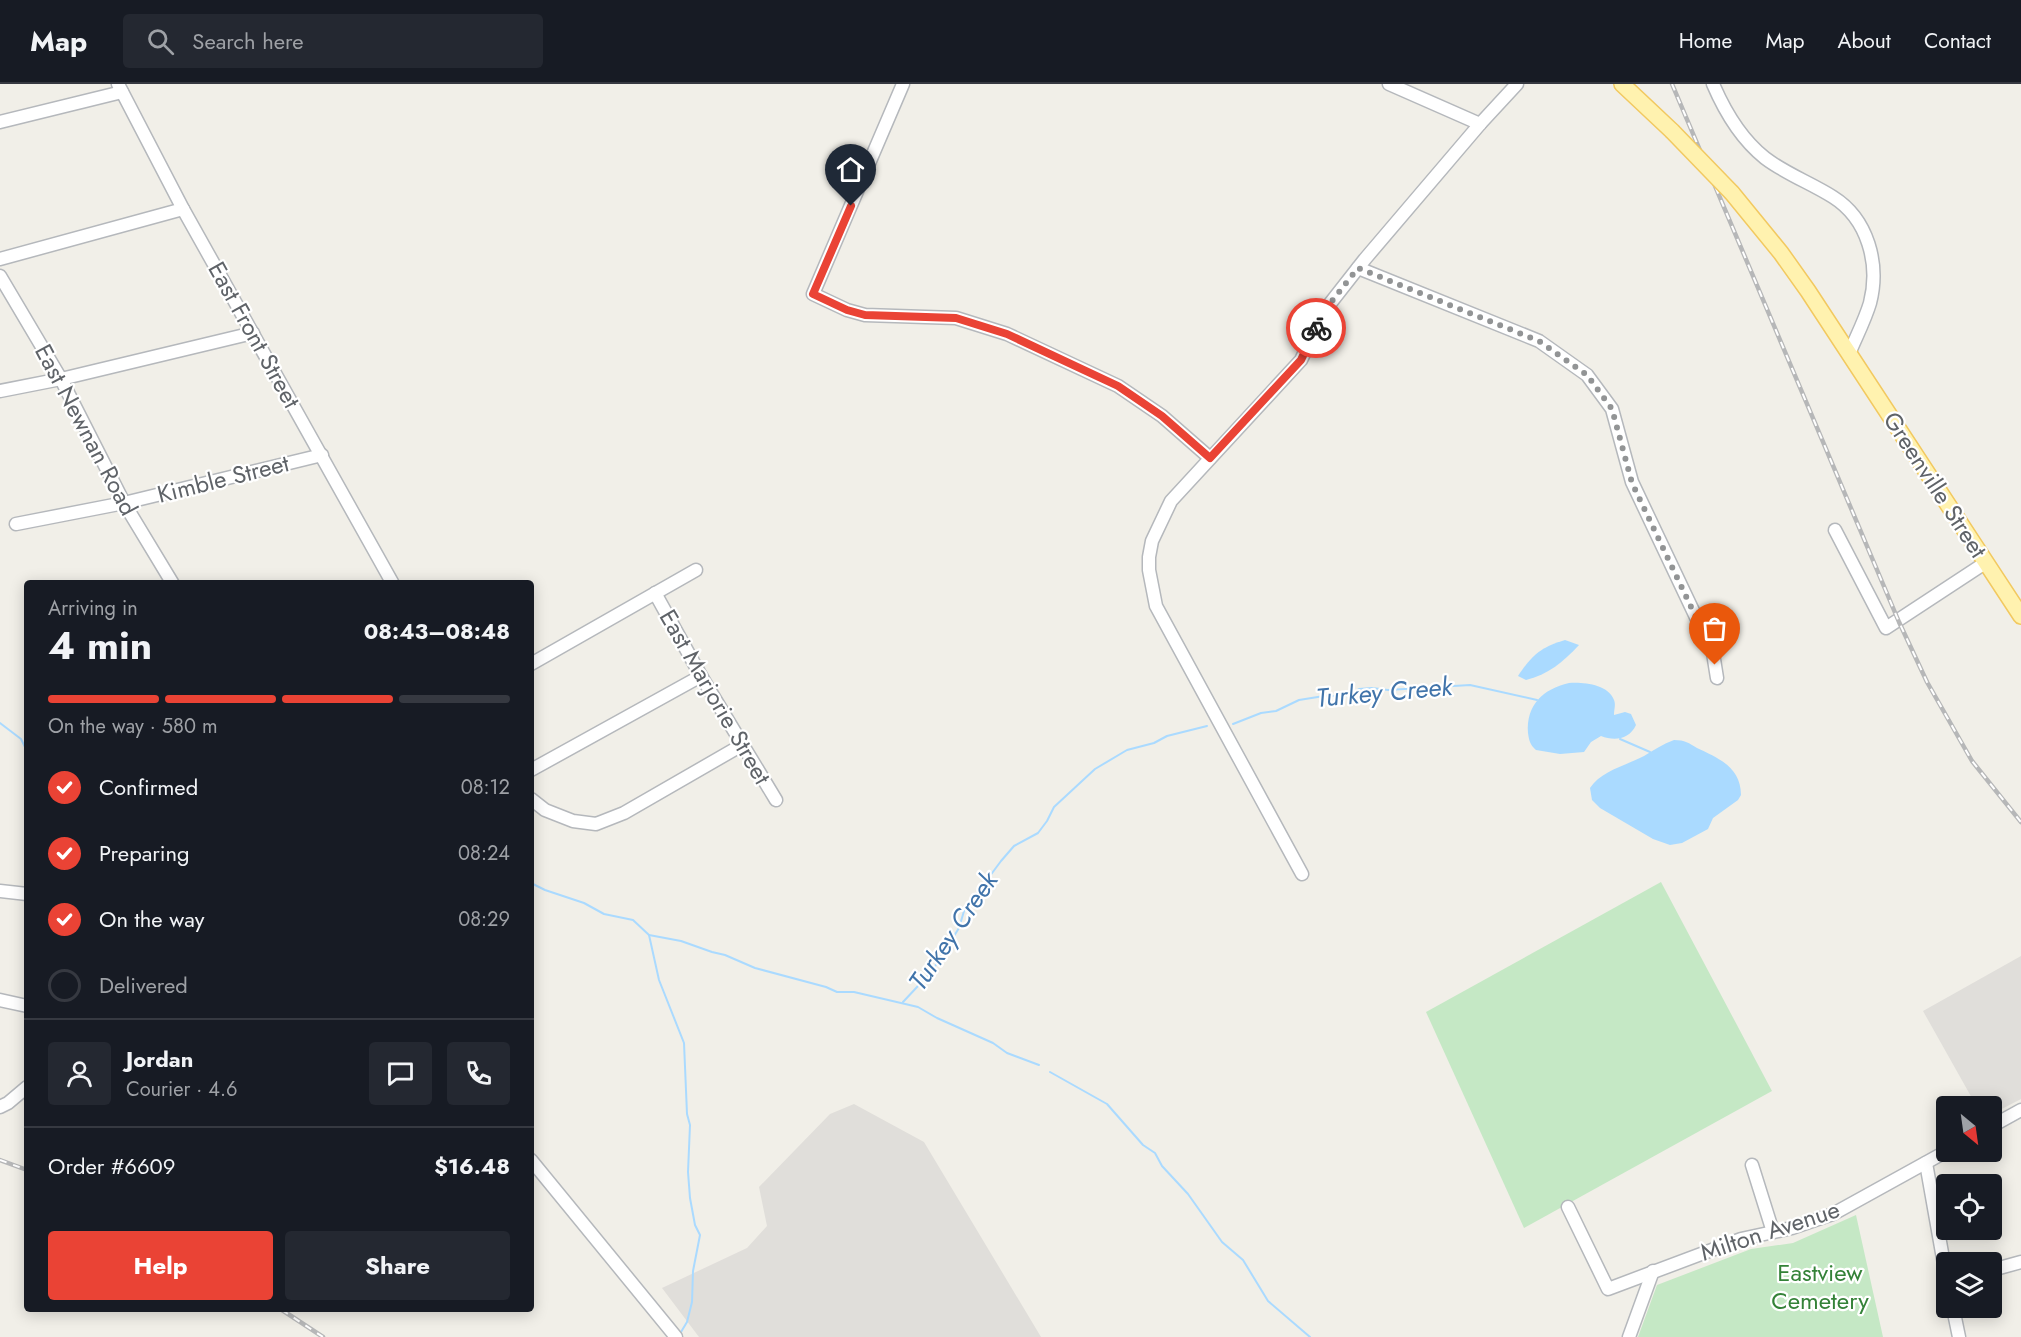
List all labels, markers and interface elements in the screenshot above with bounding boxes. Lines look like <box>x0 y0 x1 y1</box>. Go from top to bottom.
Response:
search box <box>123 14 543 68</box>
text: Map <box>30 21 87 62</box>
icon: search <box>144 25 177 58</box>
text: Search here <box>192 25 304 57</box>
text: Home <box>1679 26 1732 56</box>
text: Map <box>1765 26 1805 56</box>
text: About <box>1838 26 1891 56</box>
text: Contact <box>1924 26 1991 56</box>
pin <box>825 144 876 206</box>
icon: home <box>834 153 867 186</box>
street label: East Front Street <box>200 255 309 415</box>
courier <box>1286 298 1346 358</box>
icon: bike <box>1300 312 1333 345</box>
street label: East Newnan Road <box>26 338 146 522</box>
street label: Greenville Street <box>1875 405 1996 565</box>
street label: Kimble Street <box>153 445 293 512</box>
text: Arriving in <box>48 594 138 623</box>
street label: East Marjorie Street <box>651 603 780 791</box>
pin <box>1689 603 1740 665</box>
icon: bag <box>1698 612 1731 645</box>
text: 08:43–08:48 <box>364 615 510 647</box>
text: 4 min <box>48 617 152 674</box>
water label: Turkey Creek <box>1314 667 1456 717</box>
text: On the way · 580 m <box>48 712 218 741</box>
icon: check <box>48 771 81 804</box>
text: Confirmed <box>99 771 198 803</box>
text: 08:12 <box>461 773 510 802</box>
icon: check <box>48 837 81 870</box>
text: Preparing <box>99 837 190 869</box>
text: 08:24 <box>458 839 510 868</box>
water label: Turkey Creek <box>899 862 1008 998</box>
icon: check <box>48 903 81 936</box>
text: On the way <box>99 903 204 935</box>
text: 08:29 <box>458 905 510 934</box>
text: Delivered <box>99 969 188 1001</box>
button: person <box>48 1042 111 1105</box>
button: chat <box>369 1042 432 1105</box>
button: phone <box>447 1042 510 1105</box>
text: Jordan <box>126 1043 193 1075</box>
text: Courier · 4.6 <box>126 1075 238 1104</box>
north arrow <box>1936 1096 2002 1162</box>
map controls <box>1936 1096 2002 1318</box>
text: Order #6609 <box>48 1150 175 1182</box>
text: $16.48 <box>434 1150 510 1182</box>
button: locate <box>1936 1174 2002 1240</box>
street label: Milton Avenue <box>1696 1192 1844 1270</box>
button: Help <box>48 1231 273 1300</box>
button: Share <box>285 1231 510 1300</box>
button: layers <box>1936 1252 2002 1318</box>
park label: Eastview Cemetery <box>1771 1255 1869 1318</box>

